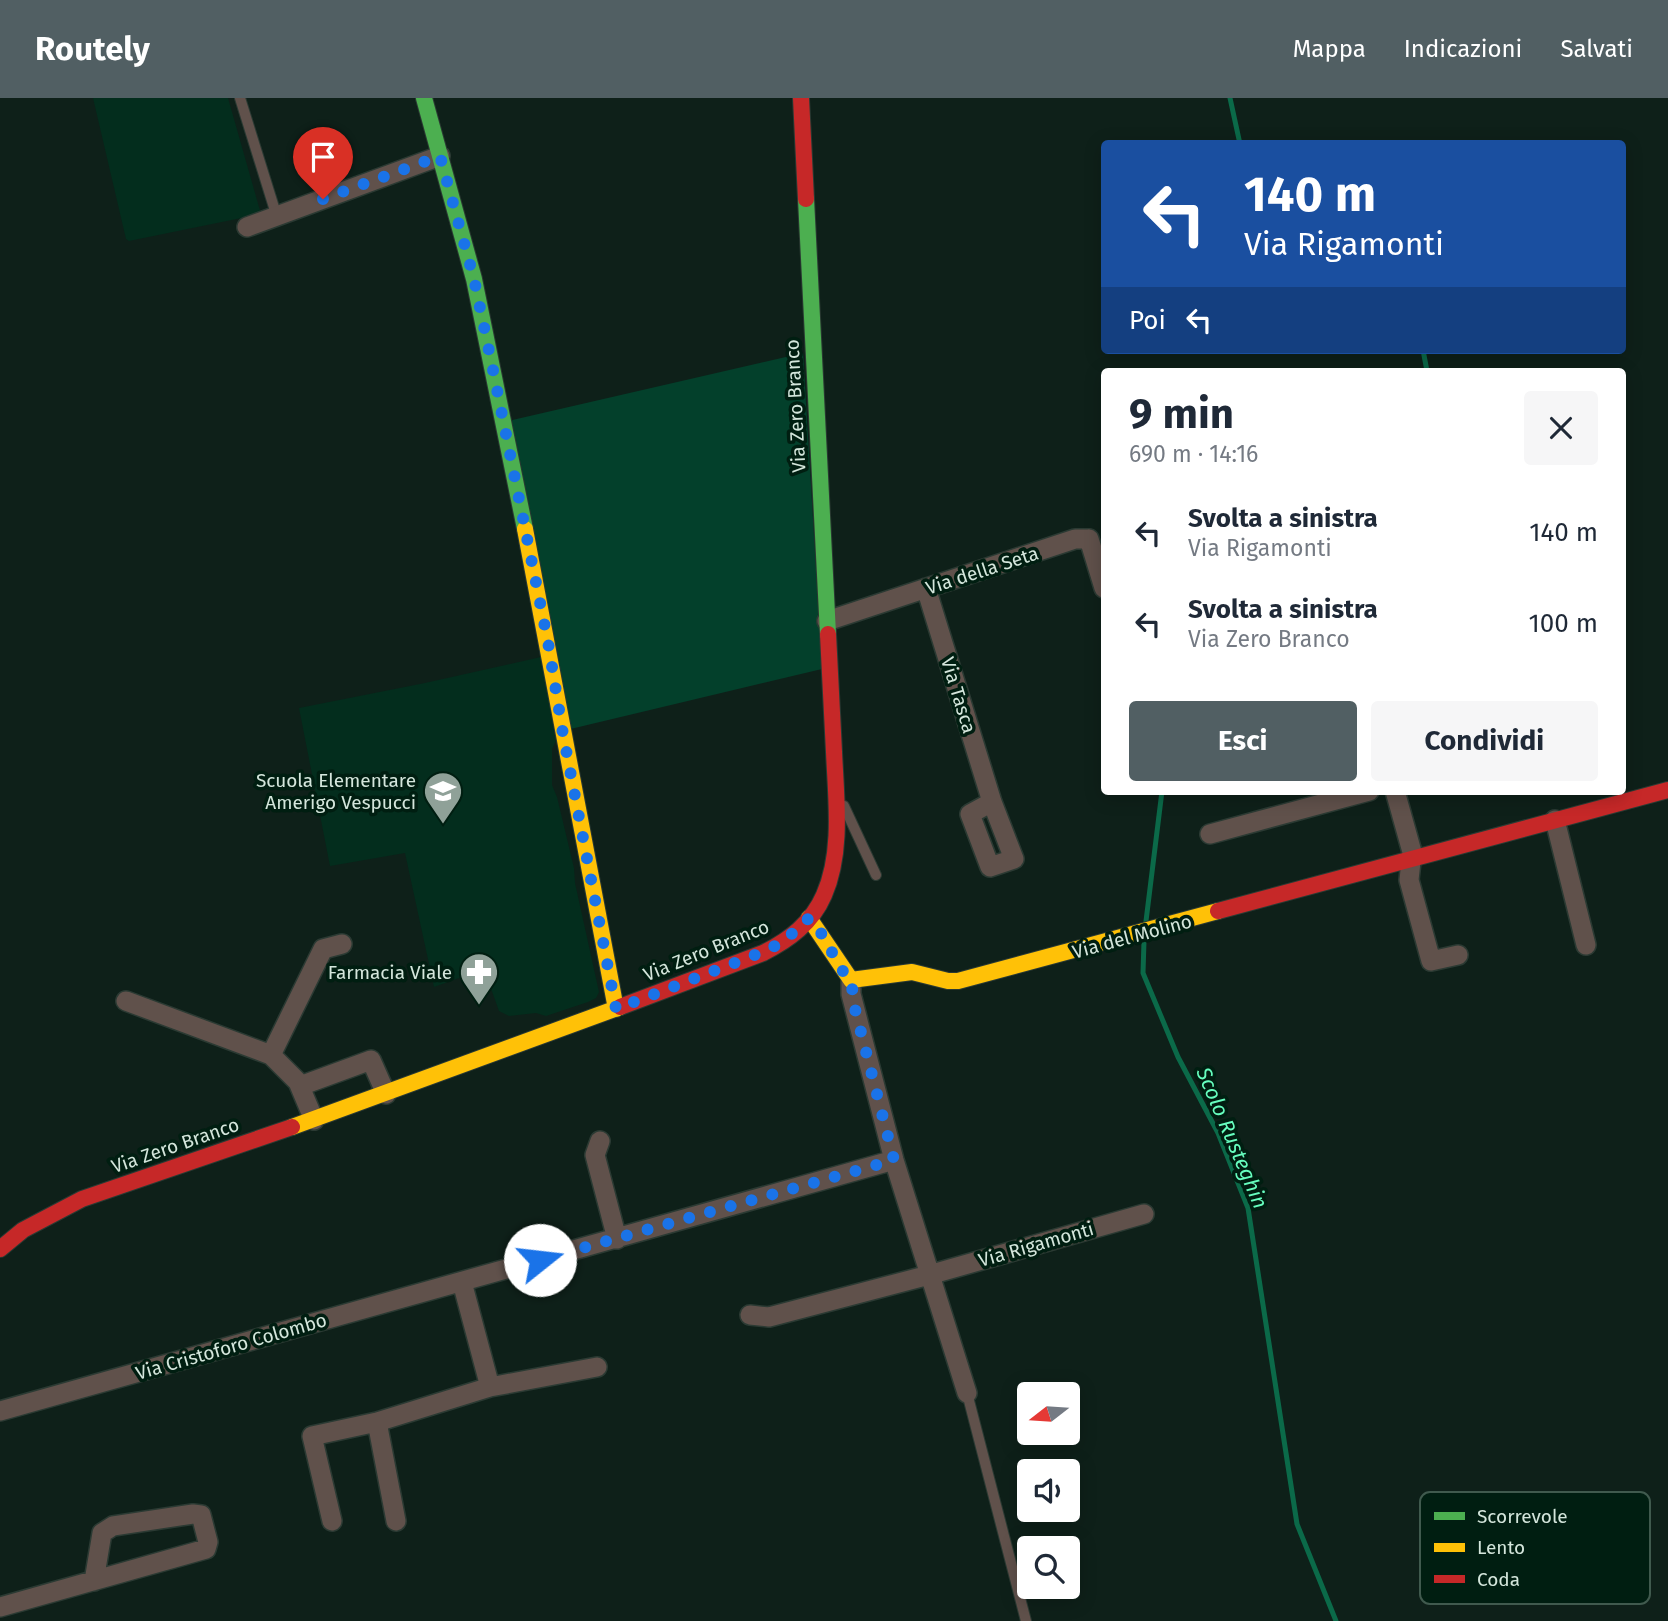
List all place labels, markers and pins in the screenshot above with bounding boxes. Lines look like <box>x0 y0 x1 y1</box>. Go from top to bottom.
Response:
pin <box>293 127 353 199</box>
place label: Scuola Elementare Amerigo Vespucci <box>256 769 416 814</box>
school or university icon: Scuola Elementare Amerigo Vespucci <box>422 770 464 825</box>
pharmacy icon: Farmacia Viale <box>458 951 500 1006</box>
place label: Farmacia Viale <box>328 961 452 984</box>

